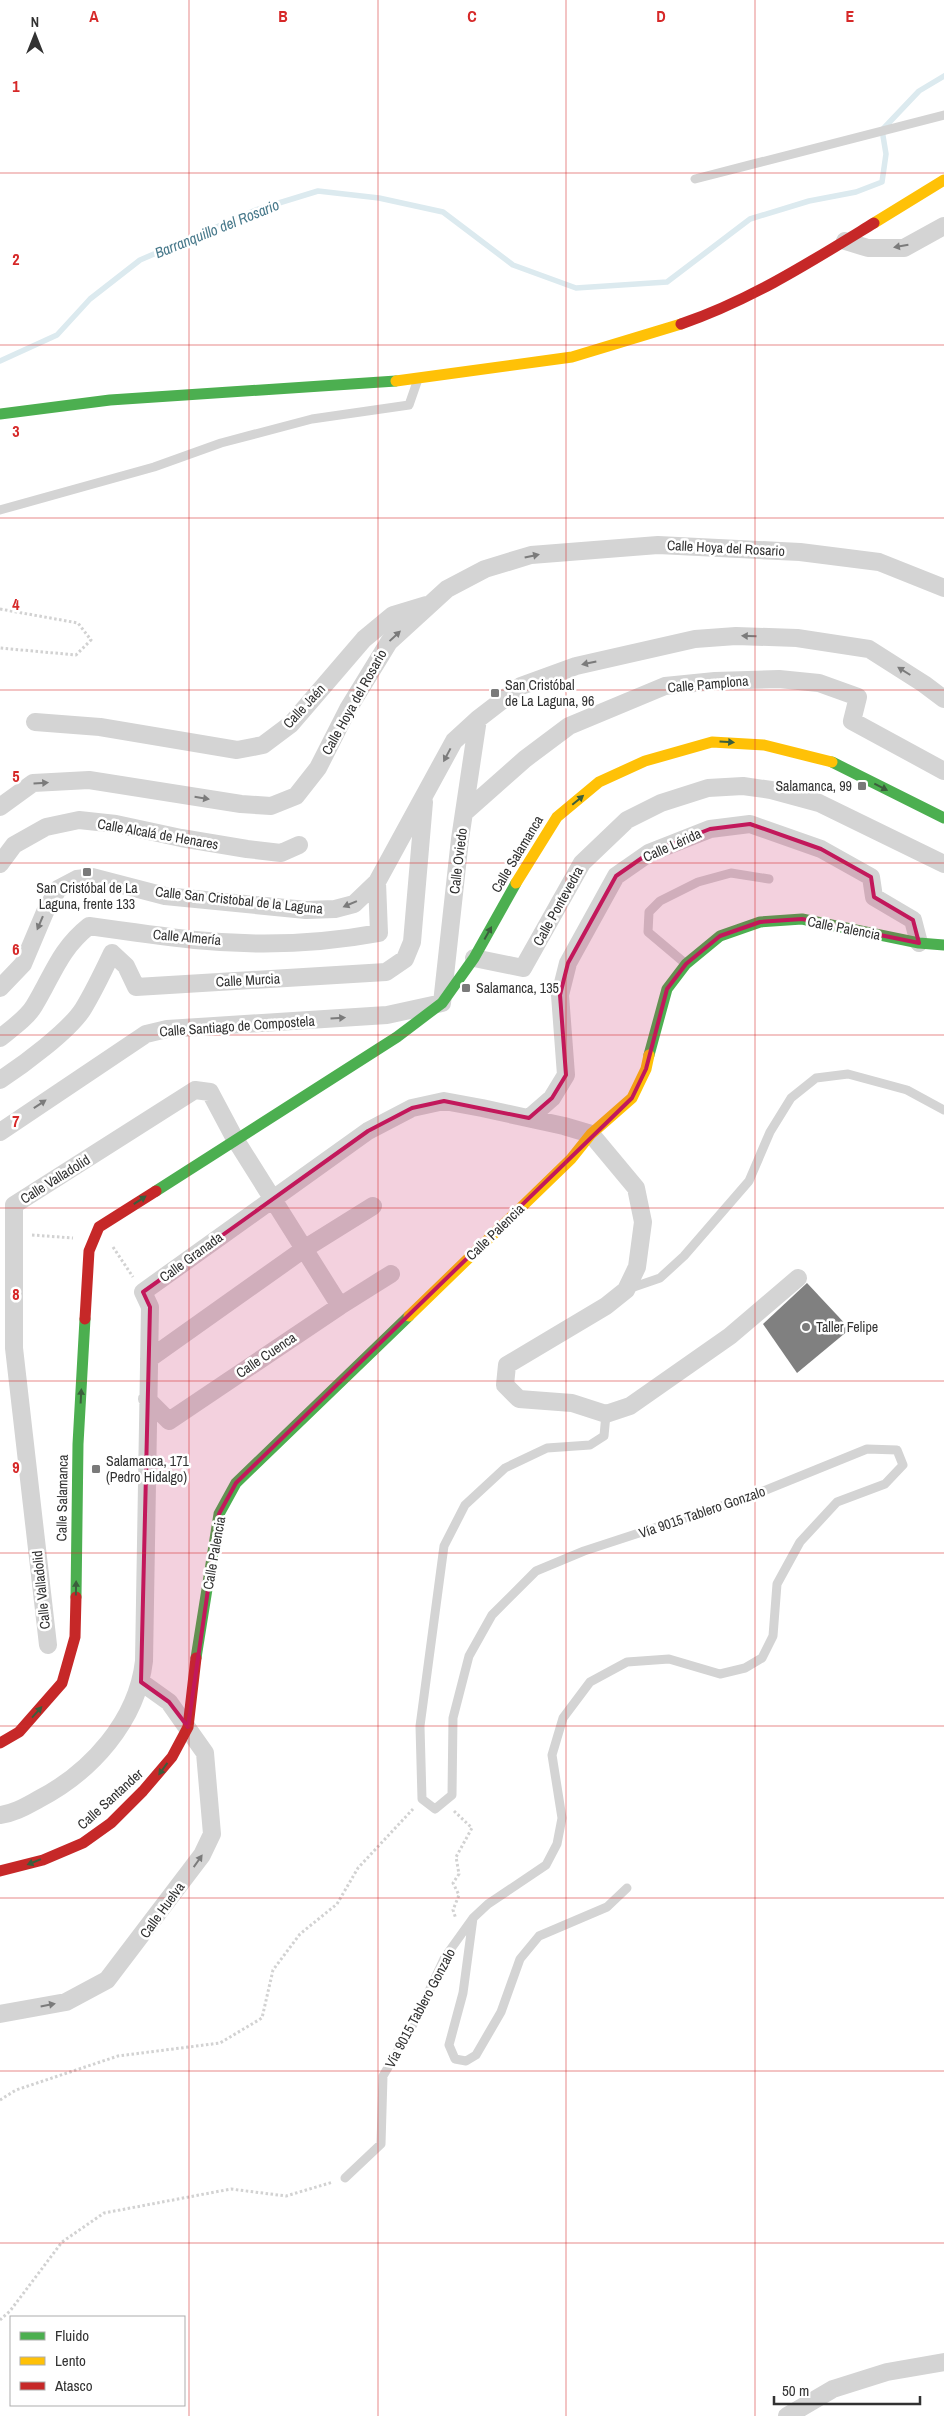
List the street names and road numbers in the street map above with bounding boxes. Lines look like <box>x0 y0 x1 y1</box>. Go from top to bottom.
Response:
street label: Calle Hoya del Rosario <box>667 536 785 560</box>
street label: Calle Hoya del Rosario <box>318 646 390 758</box>
street label: Calle Pamplona <box>667 671 750 696</box>
street label: Calle Jaén <box>279 680 329 732</box>
street label: Calle Salamanca <box>487 812 547 896</box>
street label: Calle Alcalá de Henares <box>96 814 220 854</box>
street label: Calle Lérida <box>640 824 704 866</box>
street label: Calle Oviedo <box>445 827 471 895</box>
street label: Calle Pontevedra <box>529 863 588 949</box>
street label: Calle San Cristobal de la Laguna <box>154 882 324 918</box>
street label: Calle Palencia <box>806 912 883 944</box>
street label: Calle Almería <box>152 925 222 949</box>
street label: Calle Murcia <box>215 969 281 991</box>
street label: Calle Santiago de Compostela <box>159 1012 316 1040</box>
street label: Calle Valladolid <box>17 1150 93 1208</box>
street label: Calle Palencia <box>462 1199 528 1264</box>
street label: Calle Granada <box>156 1228 227 1286</box>
street label: Calle Cuenca <box>232 1328 300 1382</box>
street label: Calle Salamanca <box>52 1454 72 1542</box>
street label: Vía 9015 Tablero Gonzalo <box>636 1482 768 1542</box>
street label: Calle Palencia <box>199 1514 229 1591</box>
street label: Calle Valladolid <box>28 1550 54 1630</box>
street label: Calle Santander <box>73 1765 147 1833</box>
street label: Calle Huelva <box>136 1878 189 1942</box>
street label: Vía 9015 Tablero Gonzalo <box>381 1945 459 2071</box>

